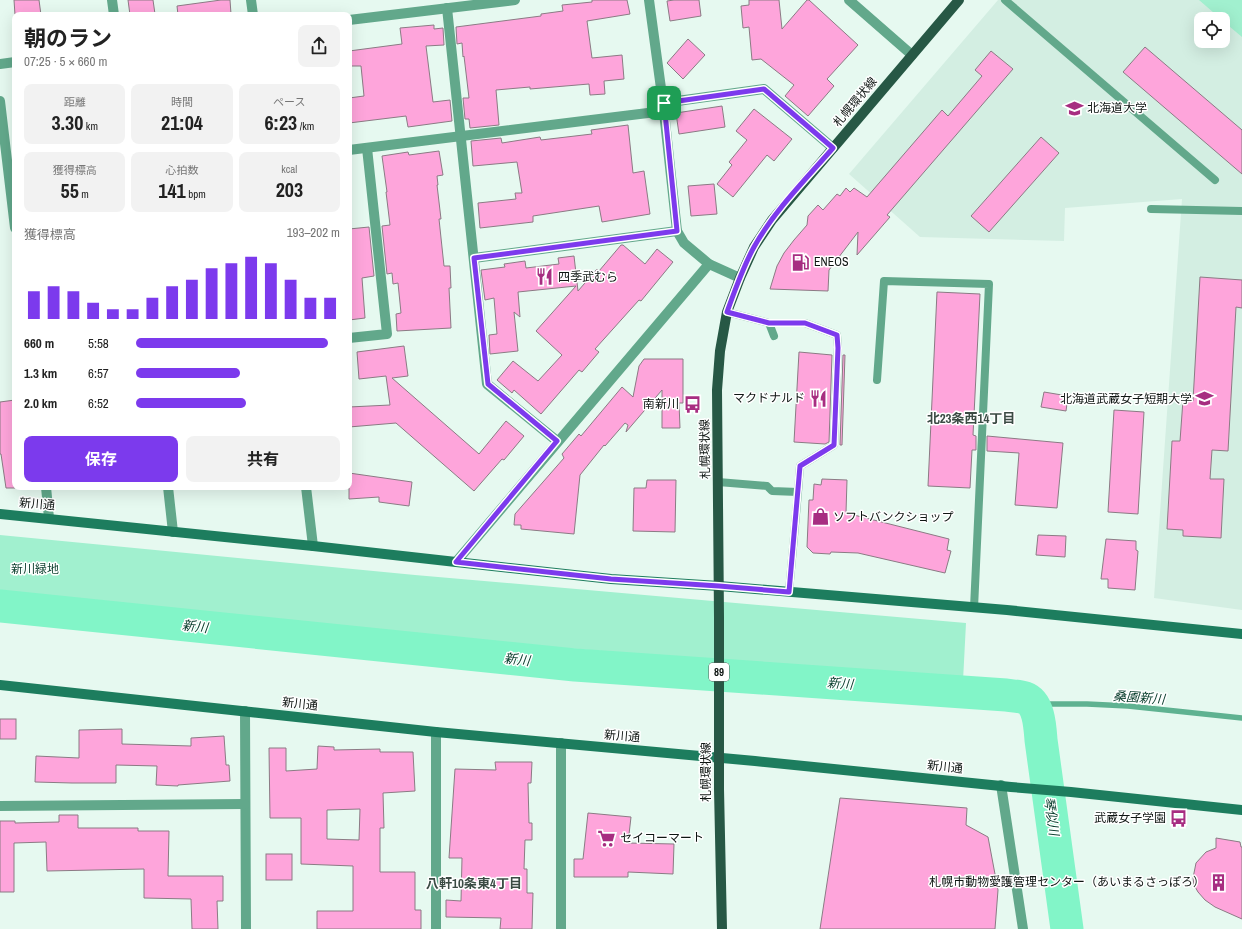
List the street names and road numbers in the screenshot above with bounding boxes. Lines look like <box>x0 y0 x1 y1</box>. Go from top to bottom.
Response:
street label: 札幌環状線 <box>830 74 880 130</box>
street label: 札幌環状線 <box>696 419 714 479</box>
street label: 新川通 <box>18 494 56 514</box>
road number: 89 <box>709 663 729 681</box>
street label: 新川通 <box>281 694 319 714</box>
street label: 新川通 <box>603 726 641 746</box>
street label: 札幌環状線 <box>698 742 714 802</box>
street label: 新川通 <box>926 757 964 777</box>

